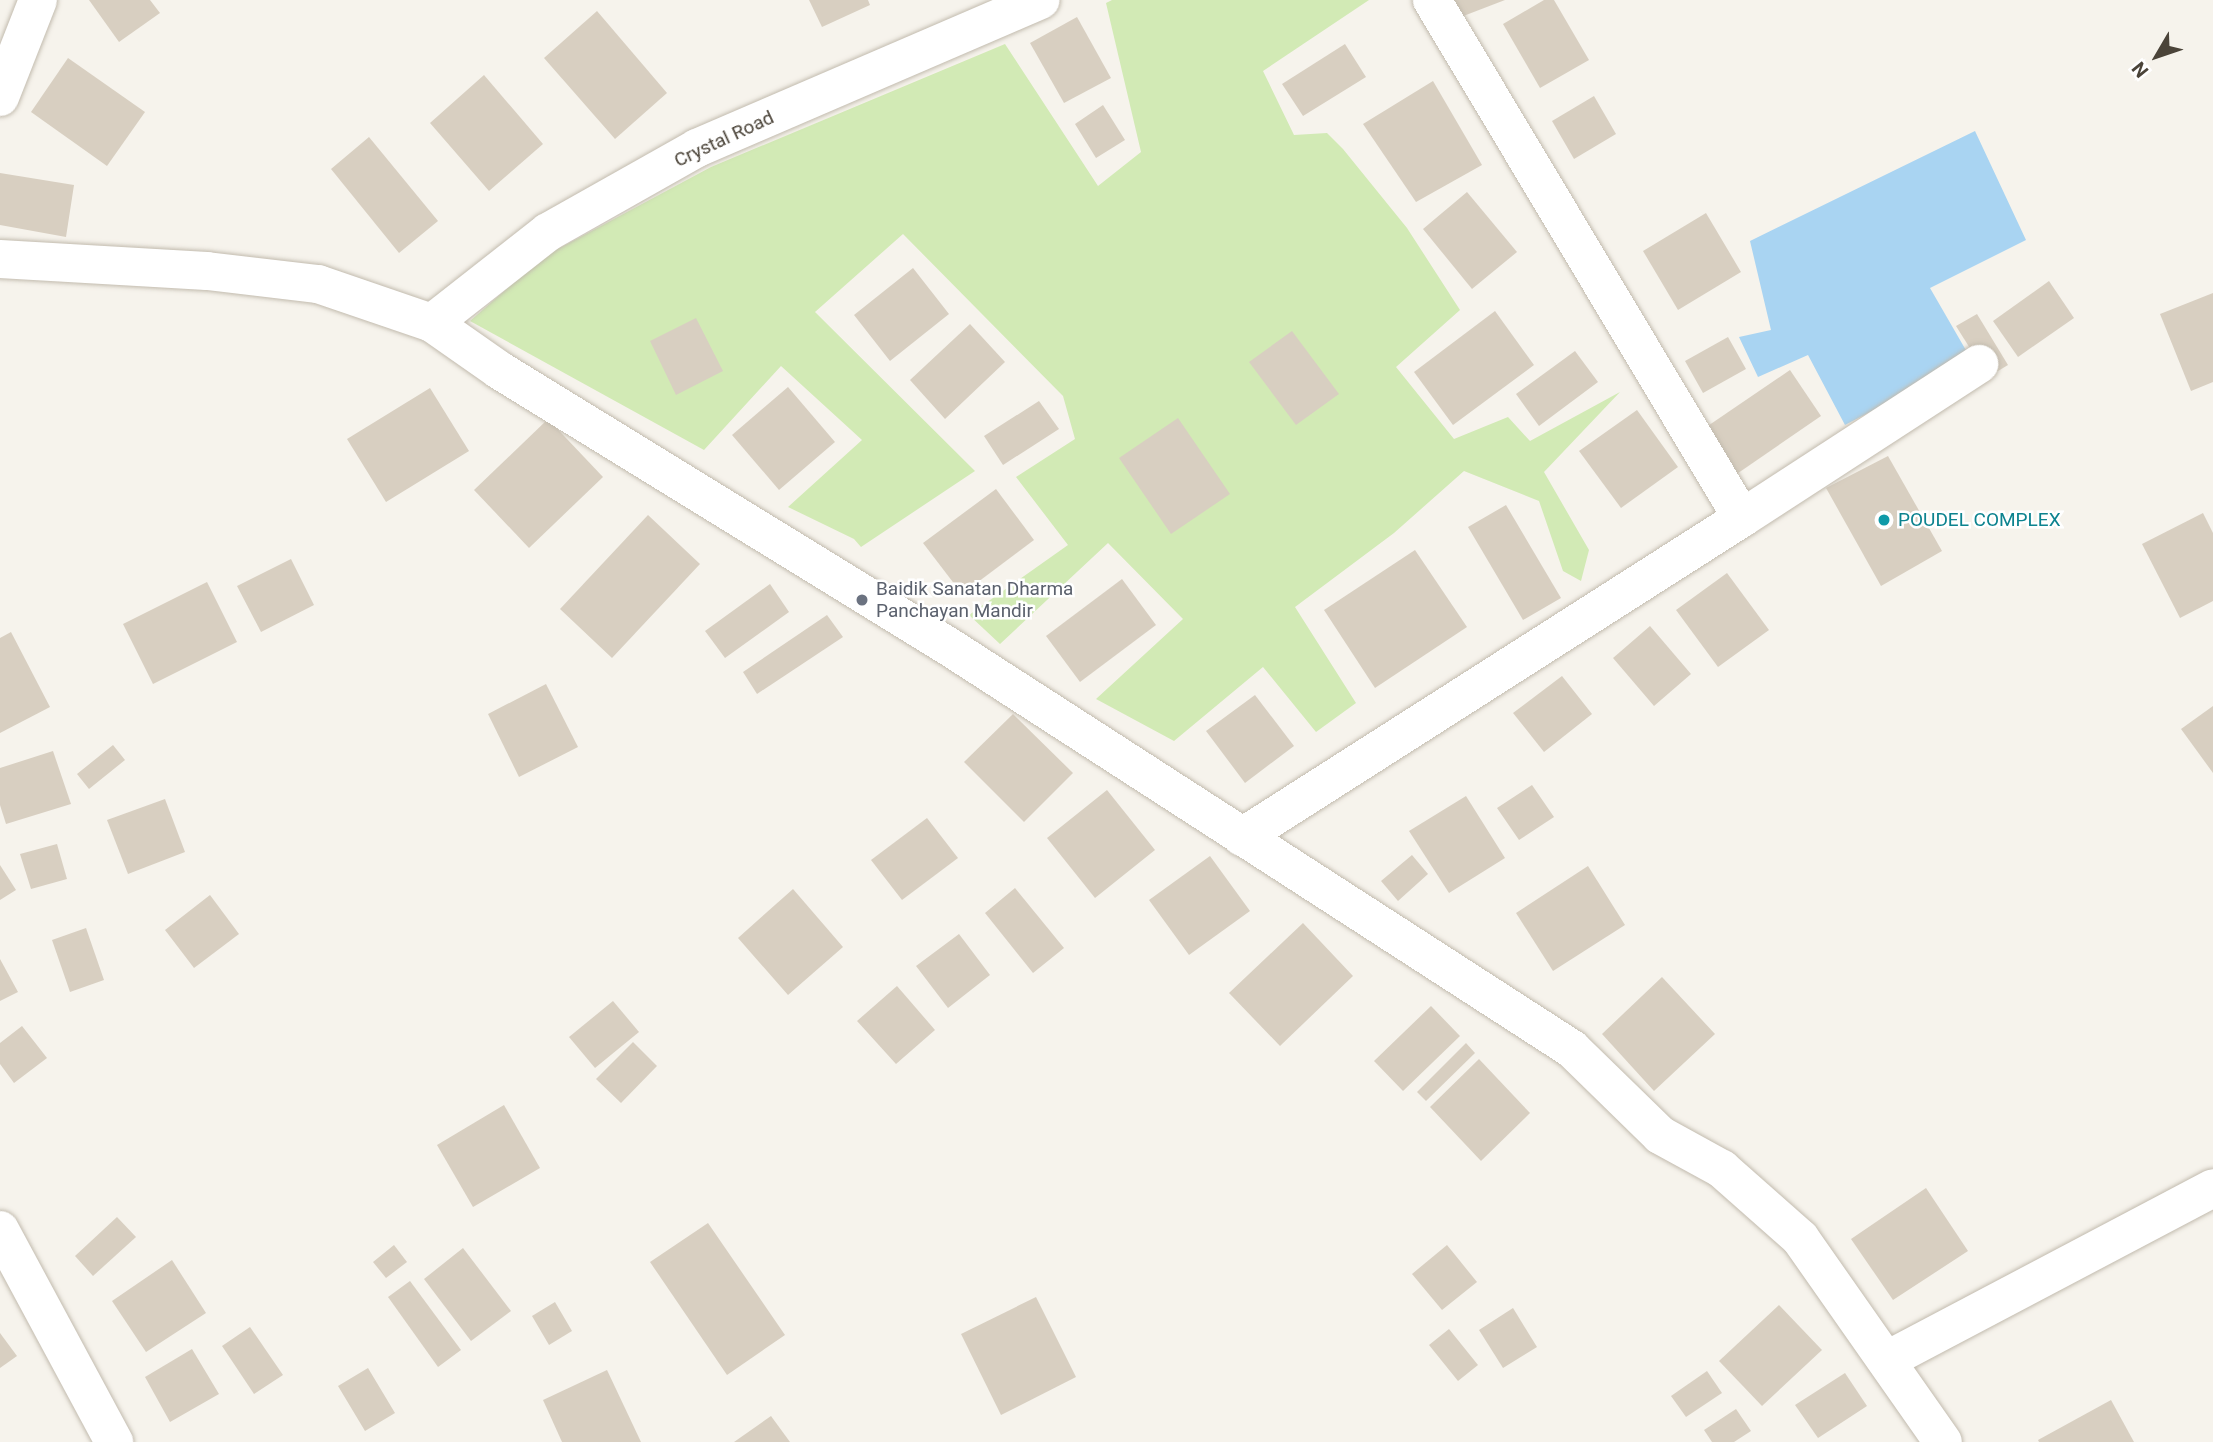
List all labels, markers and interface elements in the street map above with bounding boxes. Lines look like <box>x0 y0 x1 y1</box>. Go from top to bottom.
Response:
north arrow <box>2122 21 2192 91</box>
text: N <box>2127 57 2153 82</box>
street label: Crystal Road <box>671 106 777 172</box>
place label: POUDEL COMPLEX <box>1898 509 2061 531</box>
marker: POUDEL COMPLEX <box>1876 512 1892 528</box>
place label: Baidik Sanatan Dharma Panchayan Mandir <box>876 578 1073 622</box>
marker: Baidik Sanatan Dharma Panchayan Mandir <box>854 592 870 608</box>

